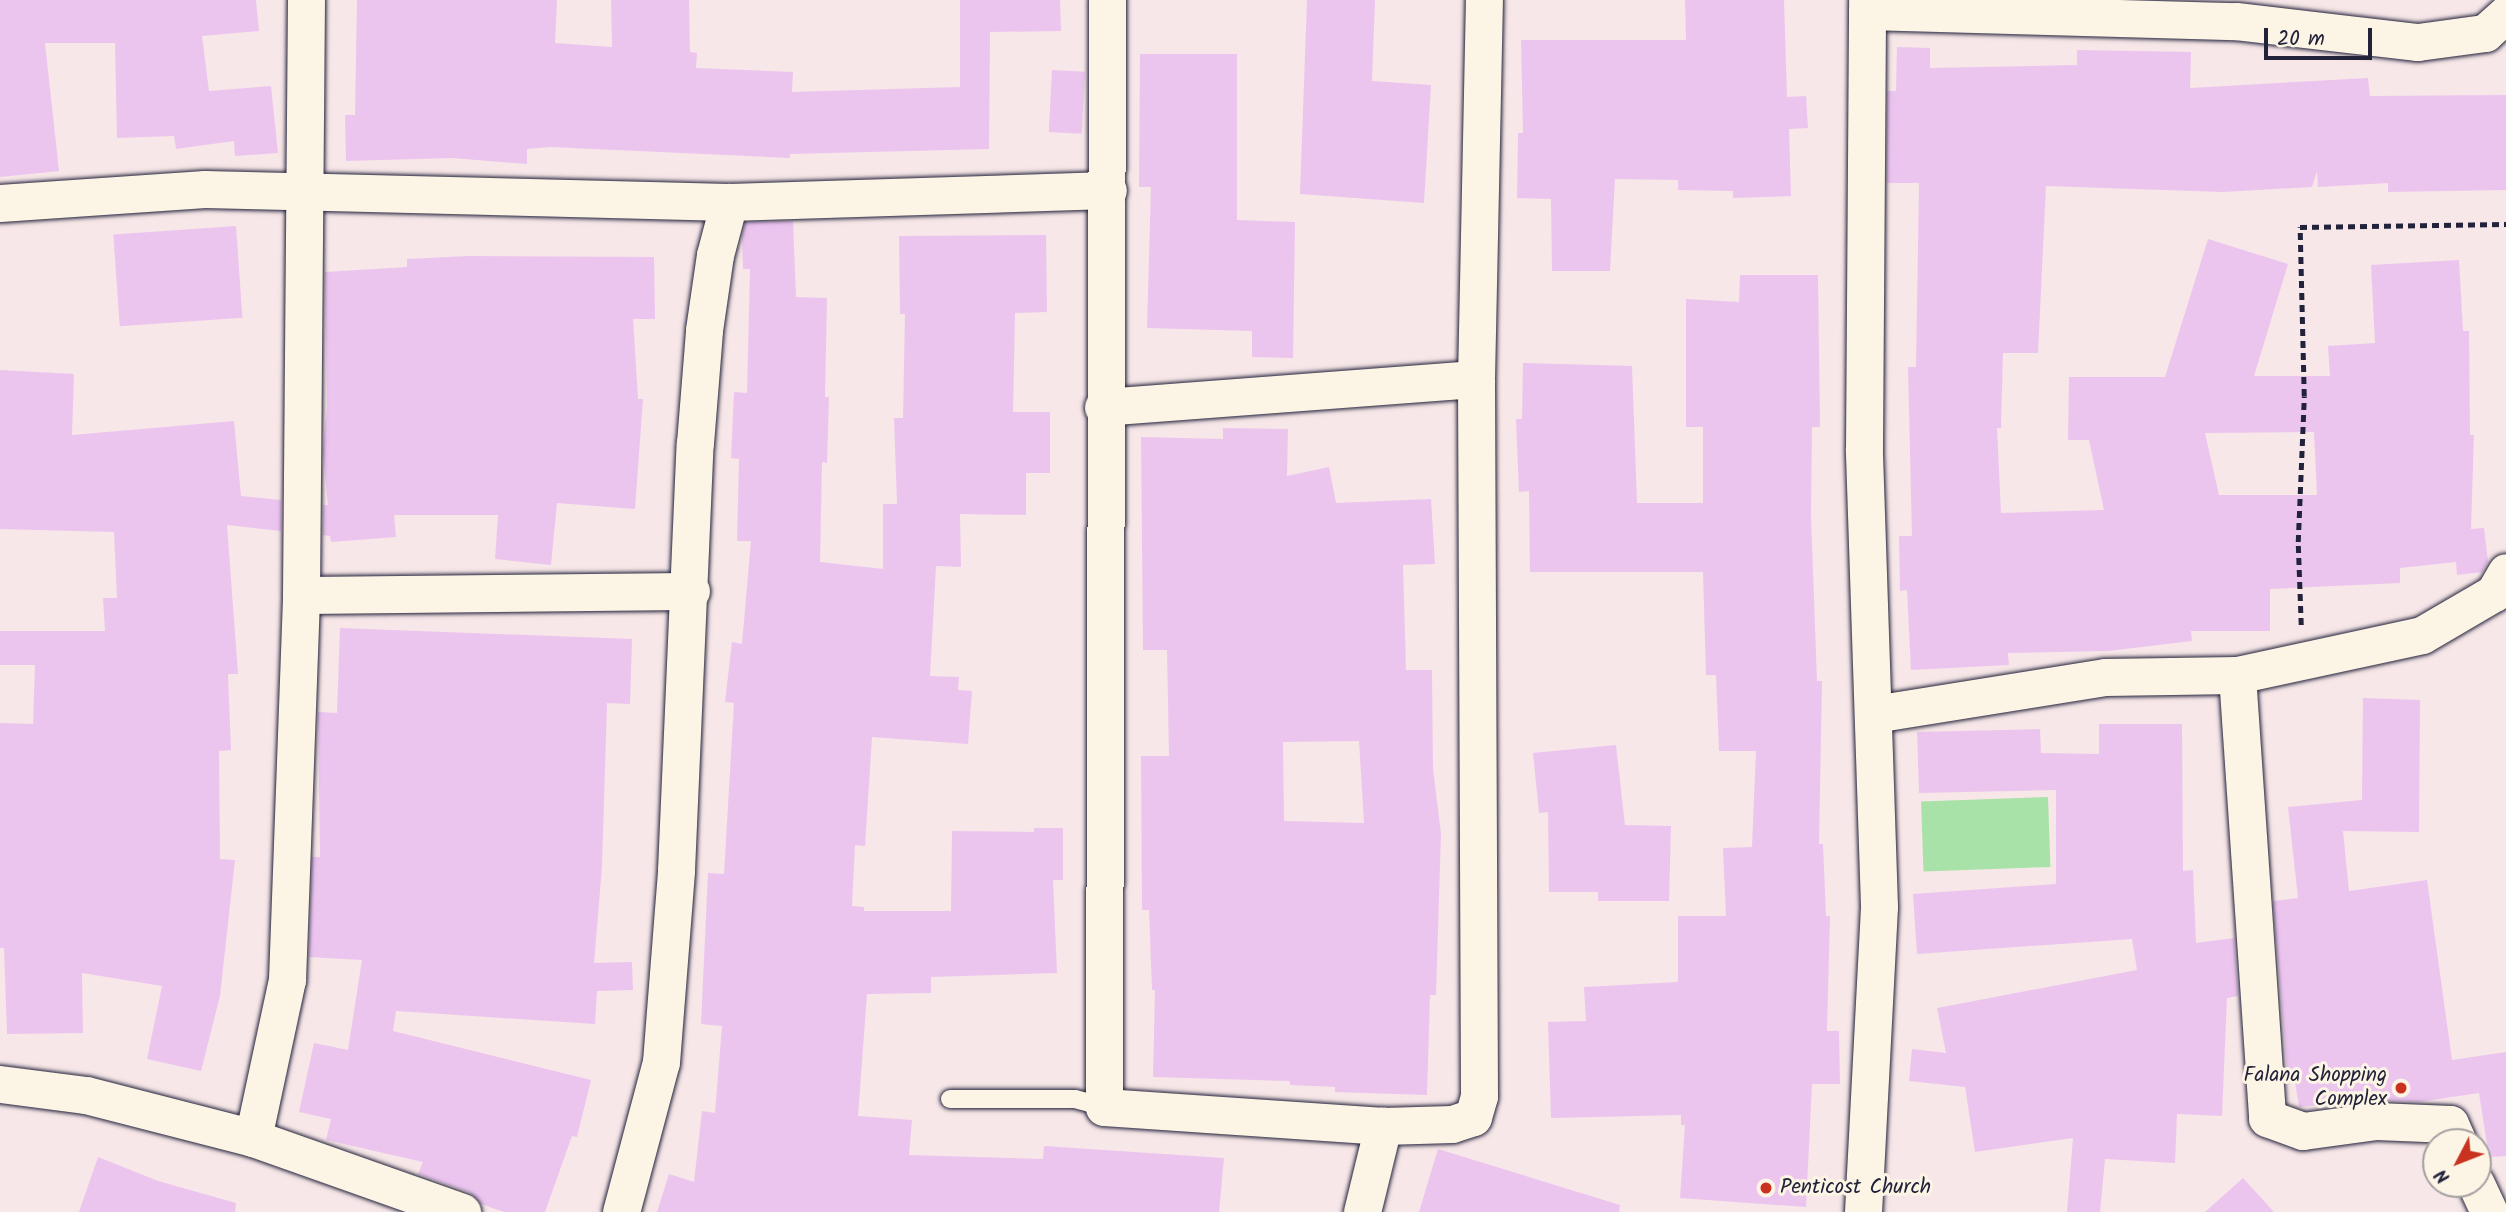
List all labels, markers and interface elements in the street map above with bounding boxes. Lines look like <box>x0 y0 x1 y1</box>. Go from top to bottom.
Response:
scale bar <box>2268 14 2376 58</box>
text: 20 m <box>2277 23 2325 56</box>
place label: Falana Shopping Complex <box>2244 1063 2387 1113</box>
marker: Falana Shopping Complex <box>2393 1080 2409 1096</box>
north arrow <box>2422 1128 2492 1198</box>
text: N <box>2428 1161 2458 1190</box>
place label: Penticost Church <box>1780 1175 1931 1201</box>
marker: Penticost Church <box>1758 1180 1774 1196</box>

